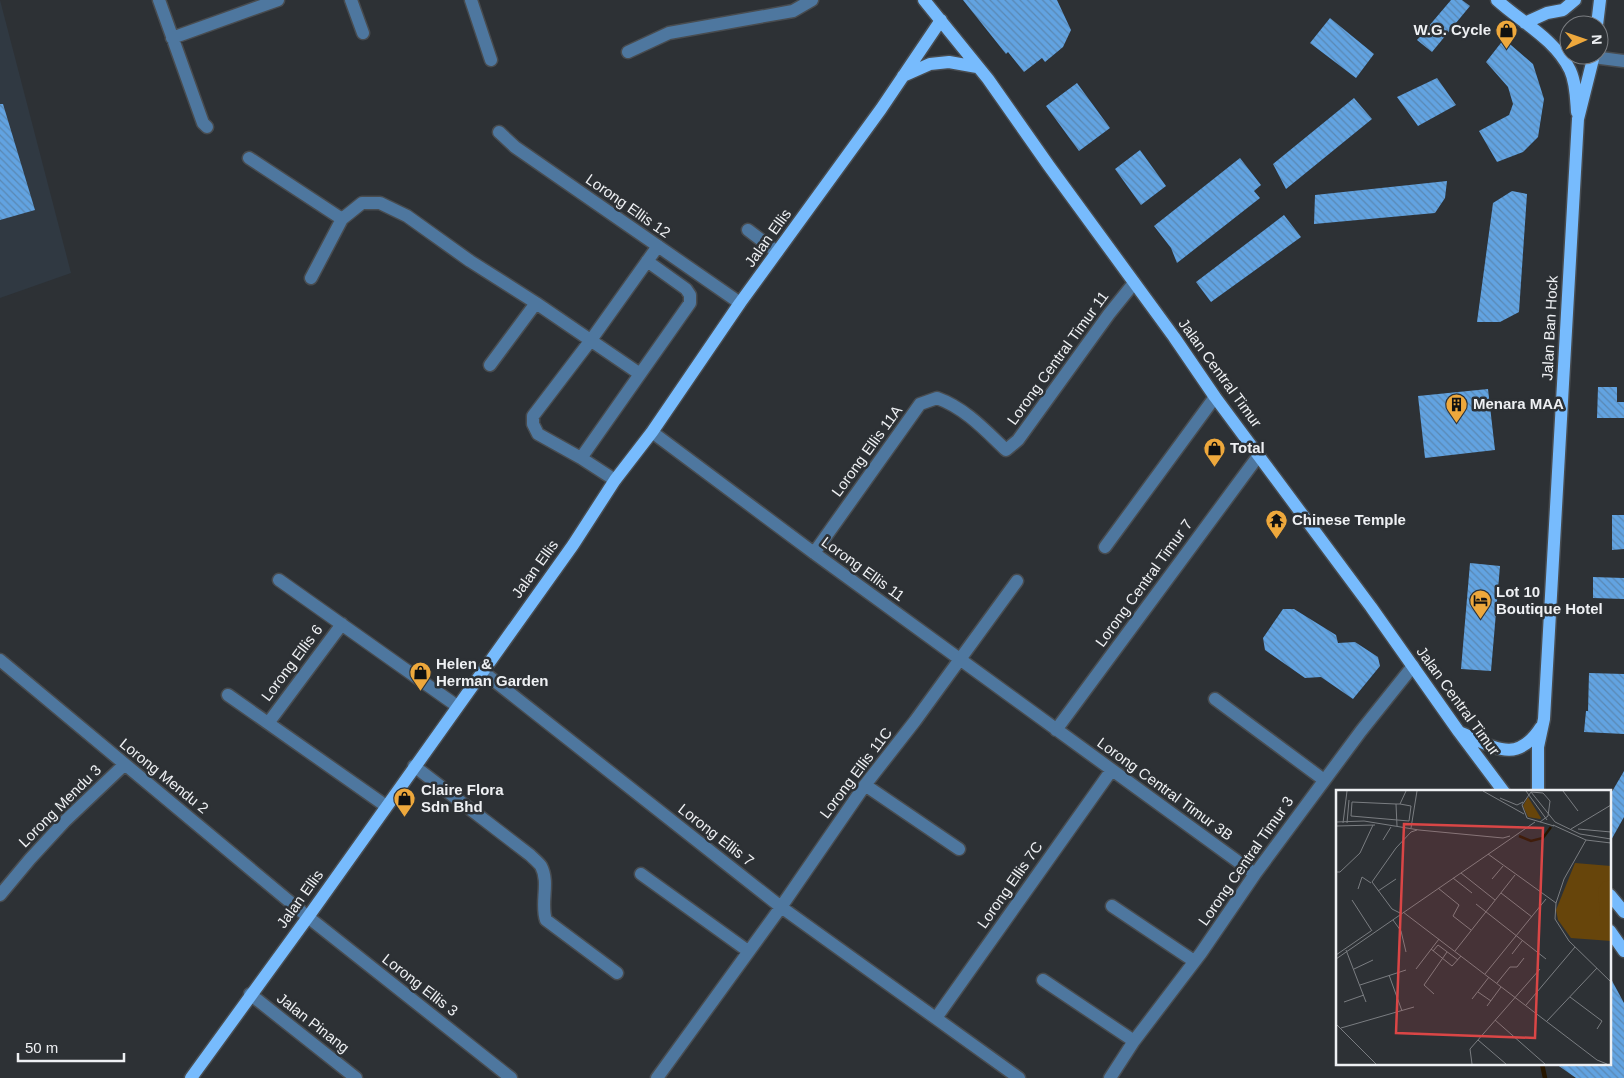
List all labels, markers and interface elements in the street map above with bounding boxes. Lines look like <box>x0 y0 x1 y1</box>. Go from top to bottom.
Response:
north arrow <box>1559 15 1609 65</box>
shop icon: W.G. Cycle <box>1495 18 1519 49</box>
place label: W.G. Cycle <box>1413 21 1491 38</box>
text: N <box>1589 34 1605 45</box>
street label: Lorong Ellis 12 <box>583 170 674 241</box>
street label: Jalan Ellis <box>741 205 794 270</box>
street label: Jalan Ban Hock <box>1538 275 1561 381</box>
street label: Lorong Central Timur 11 <box>1004 288 1112 428</box>
street label: Jalan Central Timur <box>1175 315 1266 430</box>
building icon: Menara MAA <box>1445 392 1469 423</box>
place label: Menara MAA <box>1473 395 1564 412</box>
street label: Lorong Ellis 11A <box>828 402 905 499</box>
shop icon: Total <box>1202 436 1226 467</box>
place label: Total <box>1230 439 1265 456</box>
temple icon: Chinese Temple <box>1264 508 1288 539</box>
place label: Chinese Temple <box>1292 511 1406 528</box>
street label: Lorong Central Timur 7 <box>1092 516 1196 650</box>
street label: Lorong Ellis 11 <box>819 533 908 604</box>
street label: Jalan Ellis <box>508 536 561 601</box>
place label: Lot 10 Boutique Hotel <box>1496 583 1603 617</box>
hotel icon: Lot 10 Boutique Hotel <box>1468 589 1492 620</box>
street label: Lorong Ellis 6 <box>257 621 326 704</box>
street label: Jalan Central Timur <box>1413 643 1504 758</box>
place label: Helen & Herman Garden <box>436 655 549 689</box>
shop icon: Helen & Herman Garden <box>408 661 432 692</box>
street label: Lorong Ellis 11C <box>816 724 895 821</box>
street label: Lorong Central Timur 3B <box>1094 734 1236 844</box>
street label: Lorong Mendu 2 <box>117 735 212 817</box>
street label: Lorong Mendu 3 <box>15 761 104 850</box>
place label: Claire Flora Sdn Bhd <box>421 781 504 815</box>
shop icon: Claire Flora Sdn Bhd <box>393 787 417 818</box>
inset map <box>1336 790 1612 1066</box>
street label: Lorong Central Timur 3 <box>1195 793 1297 928</box>
street label: Lorong Ellis 7 <box>675 800 757 869</box>
street label: Lorong Ellis 7C <box>973 838 1046 931</box>
street label: Jalan Ellis <box>273 866 326 931</box>
street label: Lorong Ellis 3 <box>379 950 461 1019</box>
street label: Jalan Pinang <box>274 989 353 1056</box>
scale bar <box>18 1030 124 1062</box>
text: 50 m <box>25 1039 58 1056</box>

